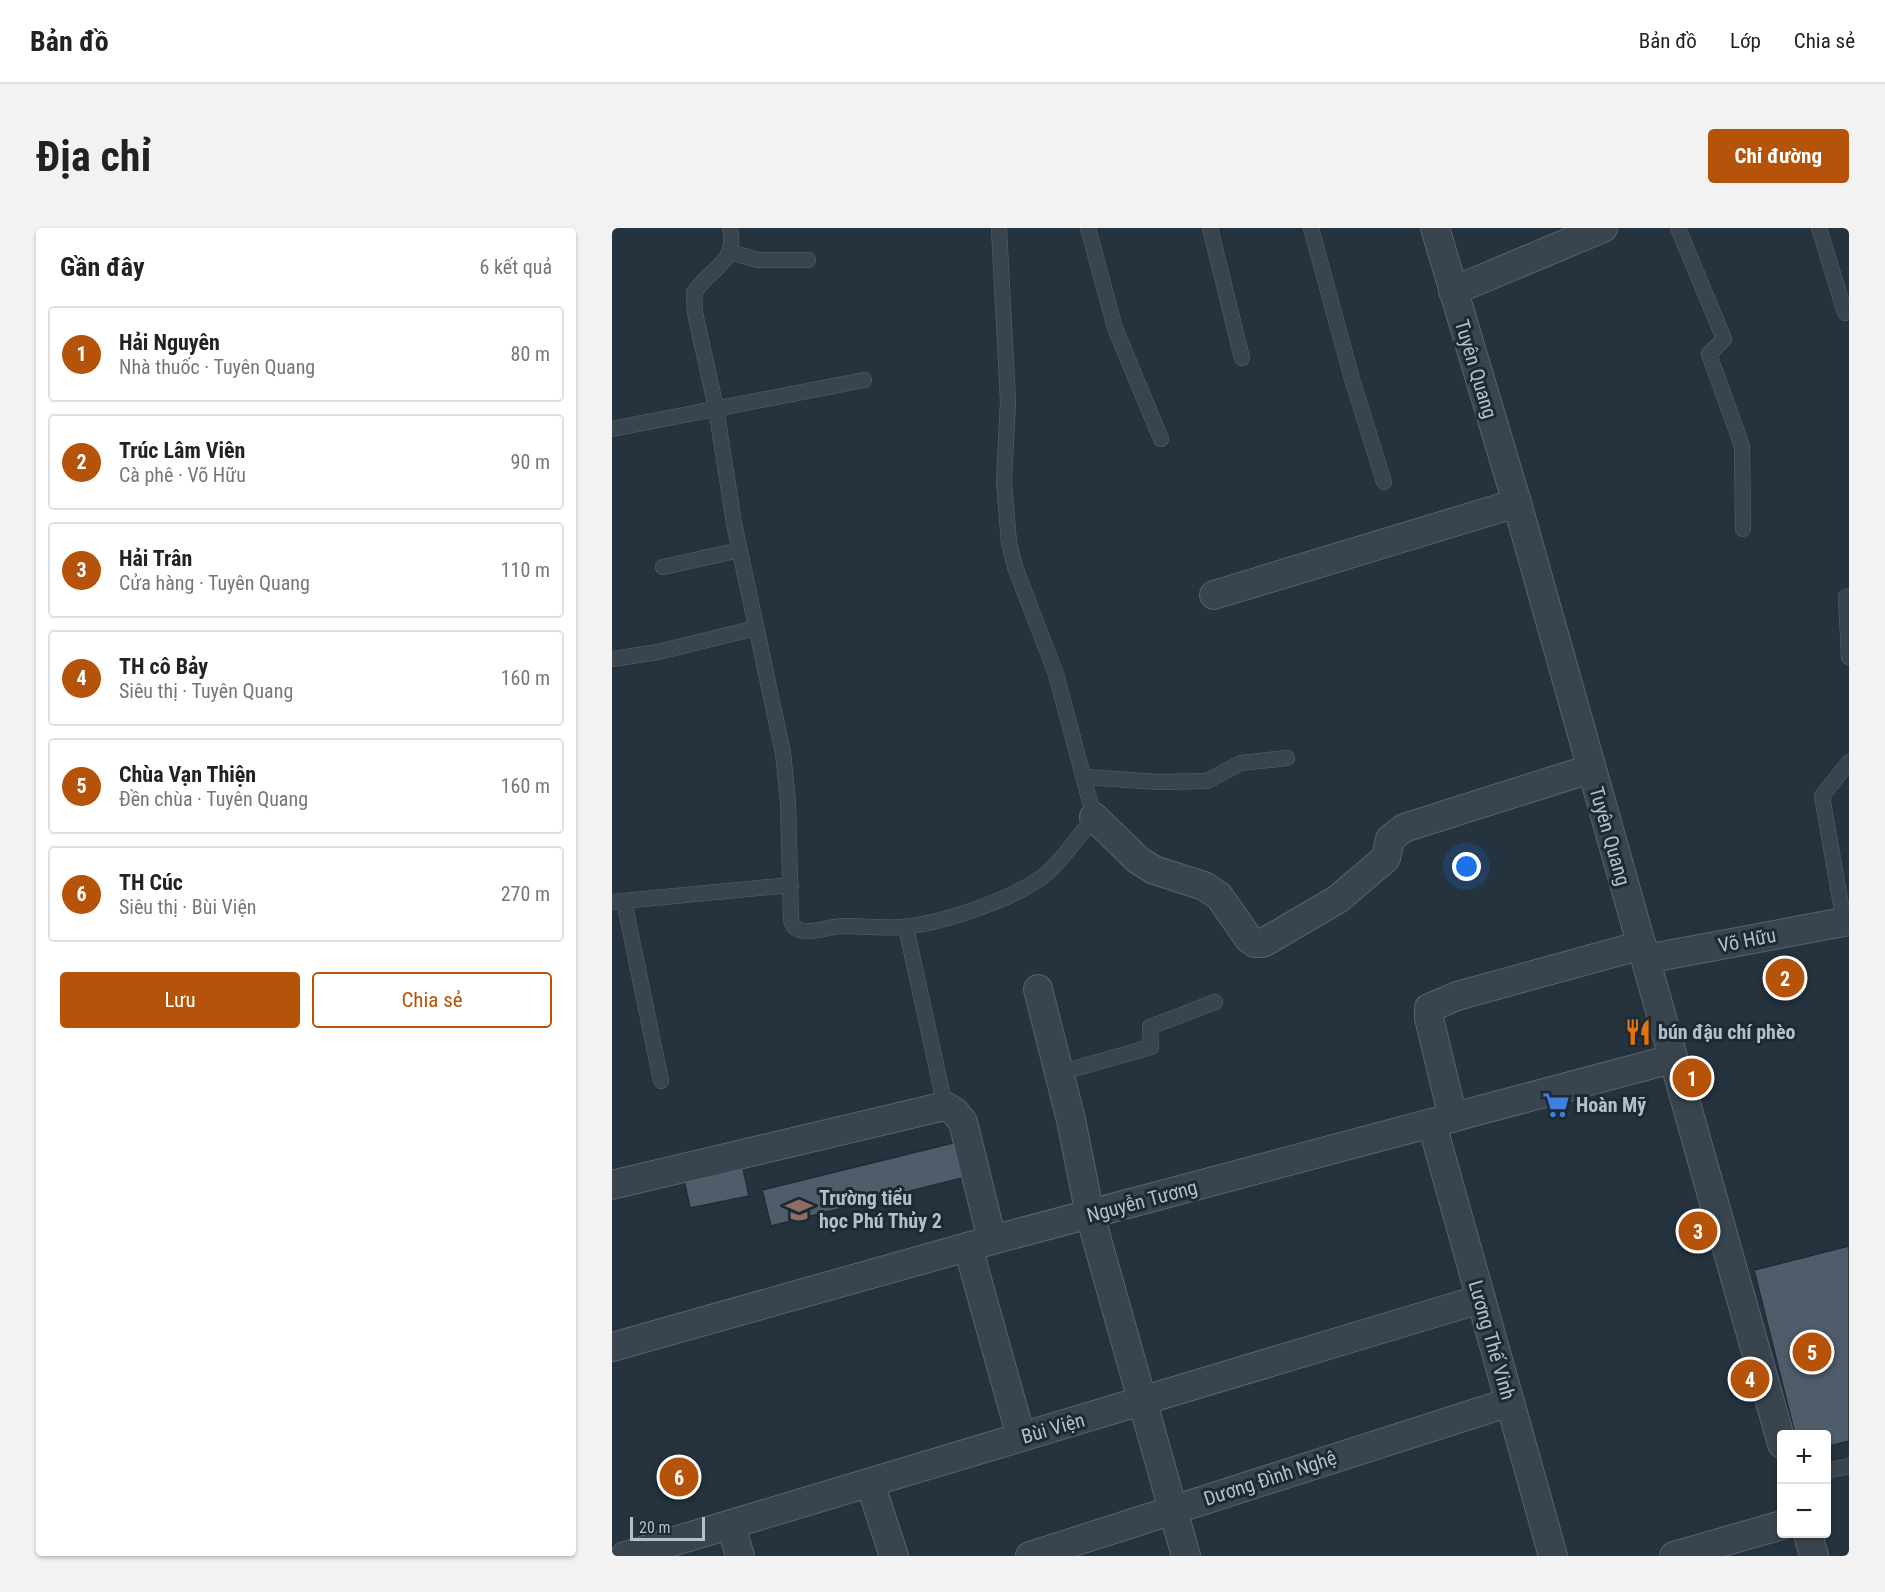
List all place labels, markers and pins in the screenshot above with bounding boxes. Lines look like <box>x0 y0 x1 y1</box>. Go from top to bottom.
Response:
pin: 2 <box>1766 956 1804 1000</box>
restaurant icon: bún đậu chí phèo <box>1623 1017 1653 1047</box>
place label: bún đậu chí phèo <box>1658 1020 1796 1044</box>
pin: 1 <box>1672 1056 1712 1100</box>
supermarket icon: Hoàn Mỹ <box>1541 1090 1571 1120</box>
place label: Hoàn Mỹ <box>1576 1093 1646 1117</box>
place label: Trường tiểu học Phú Thủy 2 <box>819 1186 942 1233</box>
school or university icon: Trường tiểu học Phú Thủy 2 <box>784 1195 814 1225</box>
pin: 3 <box>1678 1208 1718 1254</box>
pin: 5 <box>1792 1330 1832 1374</box>
pin: 4 <box>1730 1356 1770 1402</box>
pin: 6 <box>660 1454 698 1500</box>

